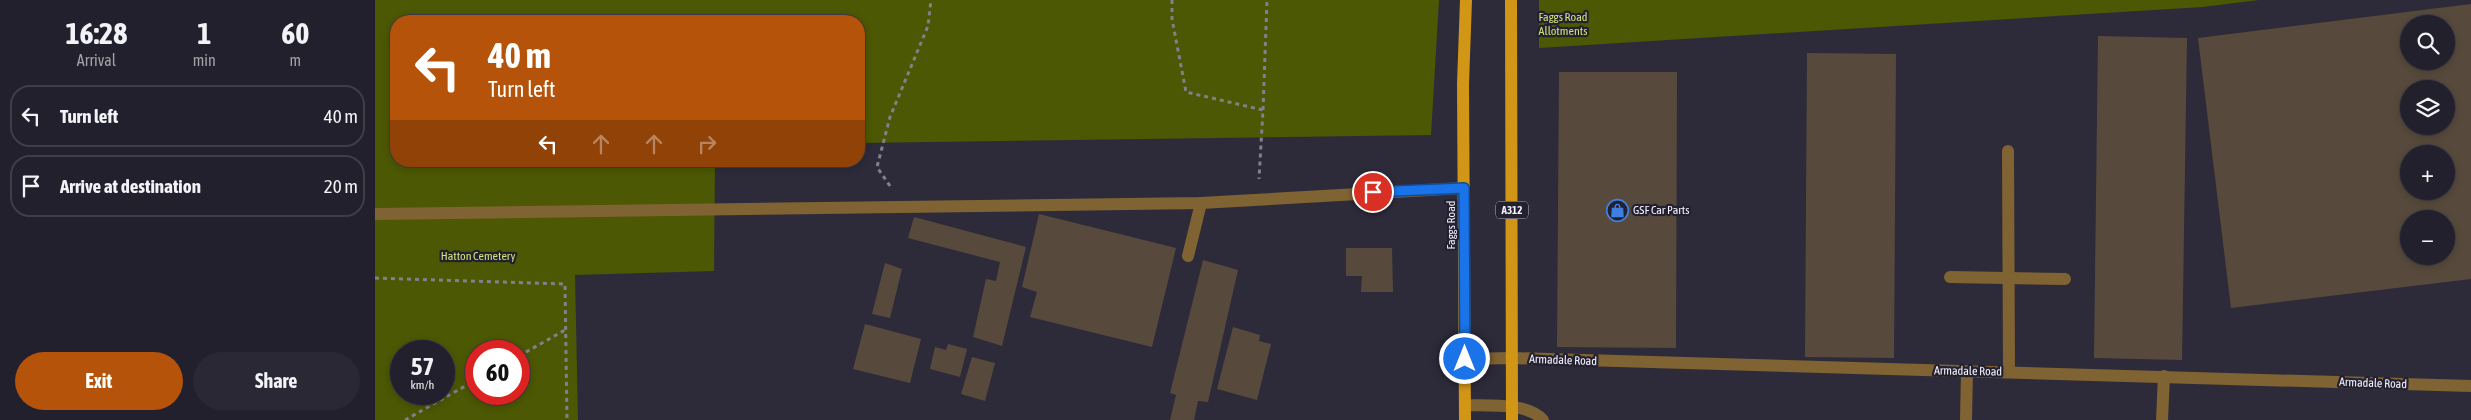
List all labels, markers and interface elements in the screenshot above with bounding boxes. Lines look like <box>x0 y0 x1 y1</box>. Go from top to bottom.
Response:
park label: Faggs Road Allotments <box>1538 10 1588 38</box>
map controls <box>2400 15 2455 265</box>
button: search <box>2400 15 2455 70</box>
text: 16:28 <box>66 16 127 50</box>
text: 1 <box>197 16 211 50</box>
text: 60 <box>281 16 309 50</box>
icon: left <box>405 35 470 100</box>
text: 40 m <box>488 35 551 75</box>
text: Arrival <box>77 51 116 69</box>
text: min <box>193 51 216 69</box>
text: m <box>290 51 301 69</box>
text: Turn left <box>488 76 555 102</box>
button: layers <box>2400 80 2455 135</box>
icon: left <box>17 102 45 130</box>
text: Turn left <box>60 105 118 127</box>
text: 40 m <box>324 105 358 127</box>
icon: left <box>534 130 562 158</box>
icon: ahead <box>587 130 615 158</box>
icon: ahead <box>640 130 668 158</box>
icon: right <box>693 130 721 158</box>
button: + <box>2400 145 2455 200</box>
pin <box>1352 171 1394 213</box>
icon: arrive <box>17 172 45 200</box>
text: Arrive at destination <box>60 175 201 197</box>
text: 20 m <box>324 175 358 197</box>
icon: arrive <box>1359 178 1387 206</box>
shop icon: GSF Car Parts <box>1605 198 1629 222</box>
street label: Faggs Road <box>1444 200 1458 250</box>
road number: A312 <box>1496 202 1528 218</box>
place label: GSF Car Parts <box>1633 203 1689 217</box>
button: − <box>2400 210 2455 265</box>
park label: Hatton Cemetery <box>441 249 515 263</box>
position arrow <box>1438 332 1490 384</box>
speed limit sign: 60 <box>465 340 530 405</box>
button: Exit <box>15 352 183 410</box>
button: Share <box>193 352 360 410</box>
text: 57 <box>411 352 434 380</box>
street label: Armadale Road <box>1529 352 1597 368</box>
street label: Armadale Road <box>1934 363 2002 379</box>
street label: Armadale Road <box>2339 375 2407 391</box>
text: km/h <box>411 378 434 392</box>

